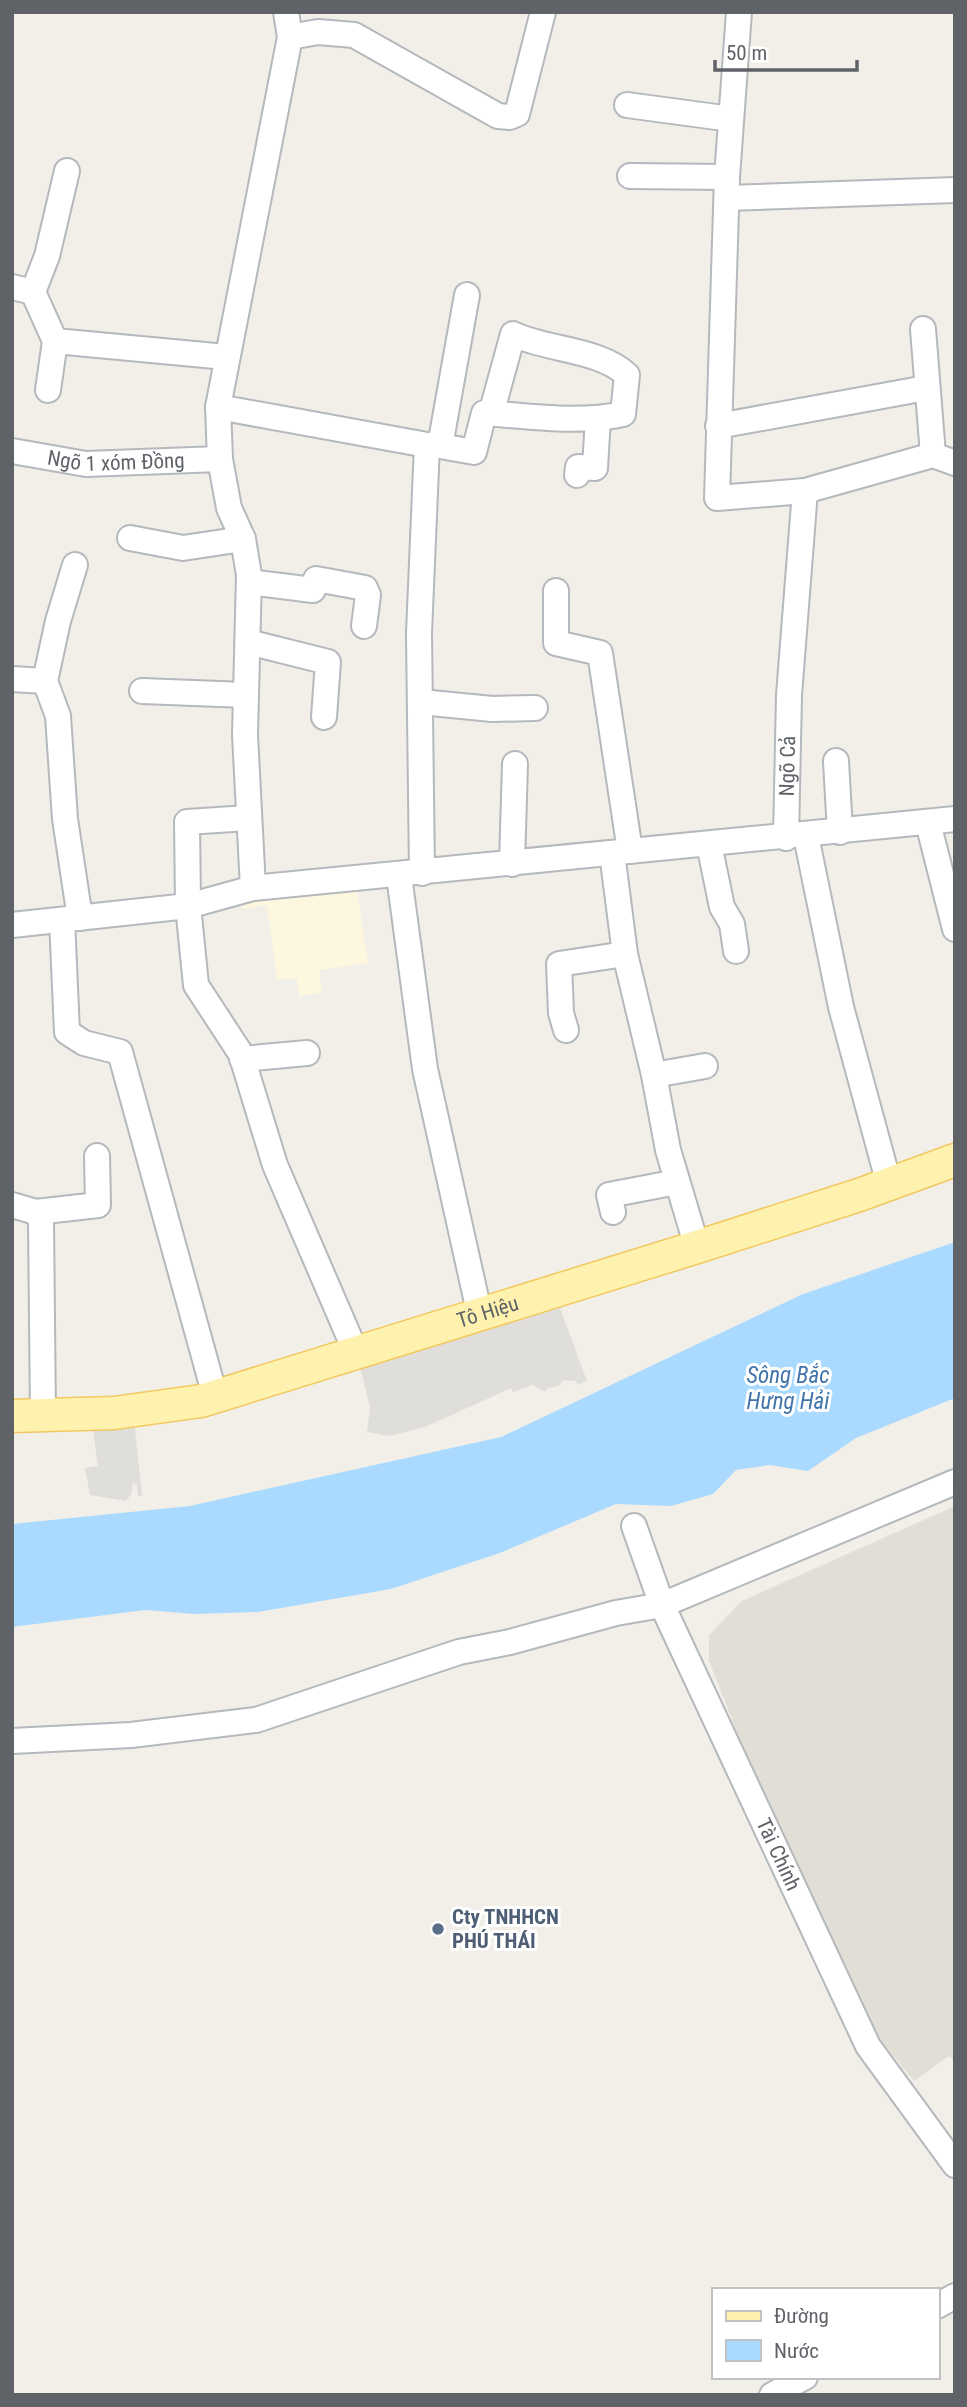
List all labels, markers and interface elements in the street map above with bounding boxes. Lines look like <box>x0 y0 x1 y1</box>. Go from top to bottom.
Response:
scale bar <box>715 28 857 72</box>
text: 50 m <box>726 41 767 65</box>
street label: Ngõ 1 xóm Đồng <box>46 445 185 476</box>
street label: Ngõ Cả <box>775 735 800 797</box>
street label: Tô Hiệu <box>454 1291 521 1333</box>
water label: Sông Bắc Hưng Hải <box>747 1362 830 1415</box>
street label: Tài Chính <box>751 1814 806 1894</box>
place label: Cty TNHHCN PHÚ THÁI <box>452 1905 559 1953</box>
marker: Cty TNHHCN PHÚ THÁI <box>430 1921 446 1937</box>
legend <box>712 2288 939 2379</box>
text: Đường <box>774 2304 829 2328</box>
text: Nước <box>774 2339 819 2363</box>

